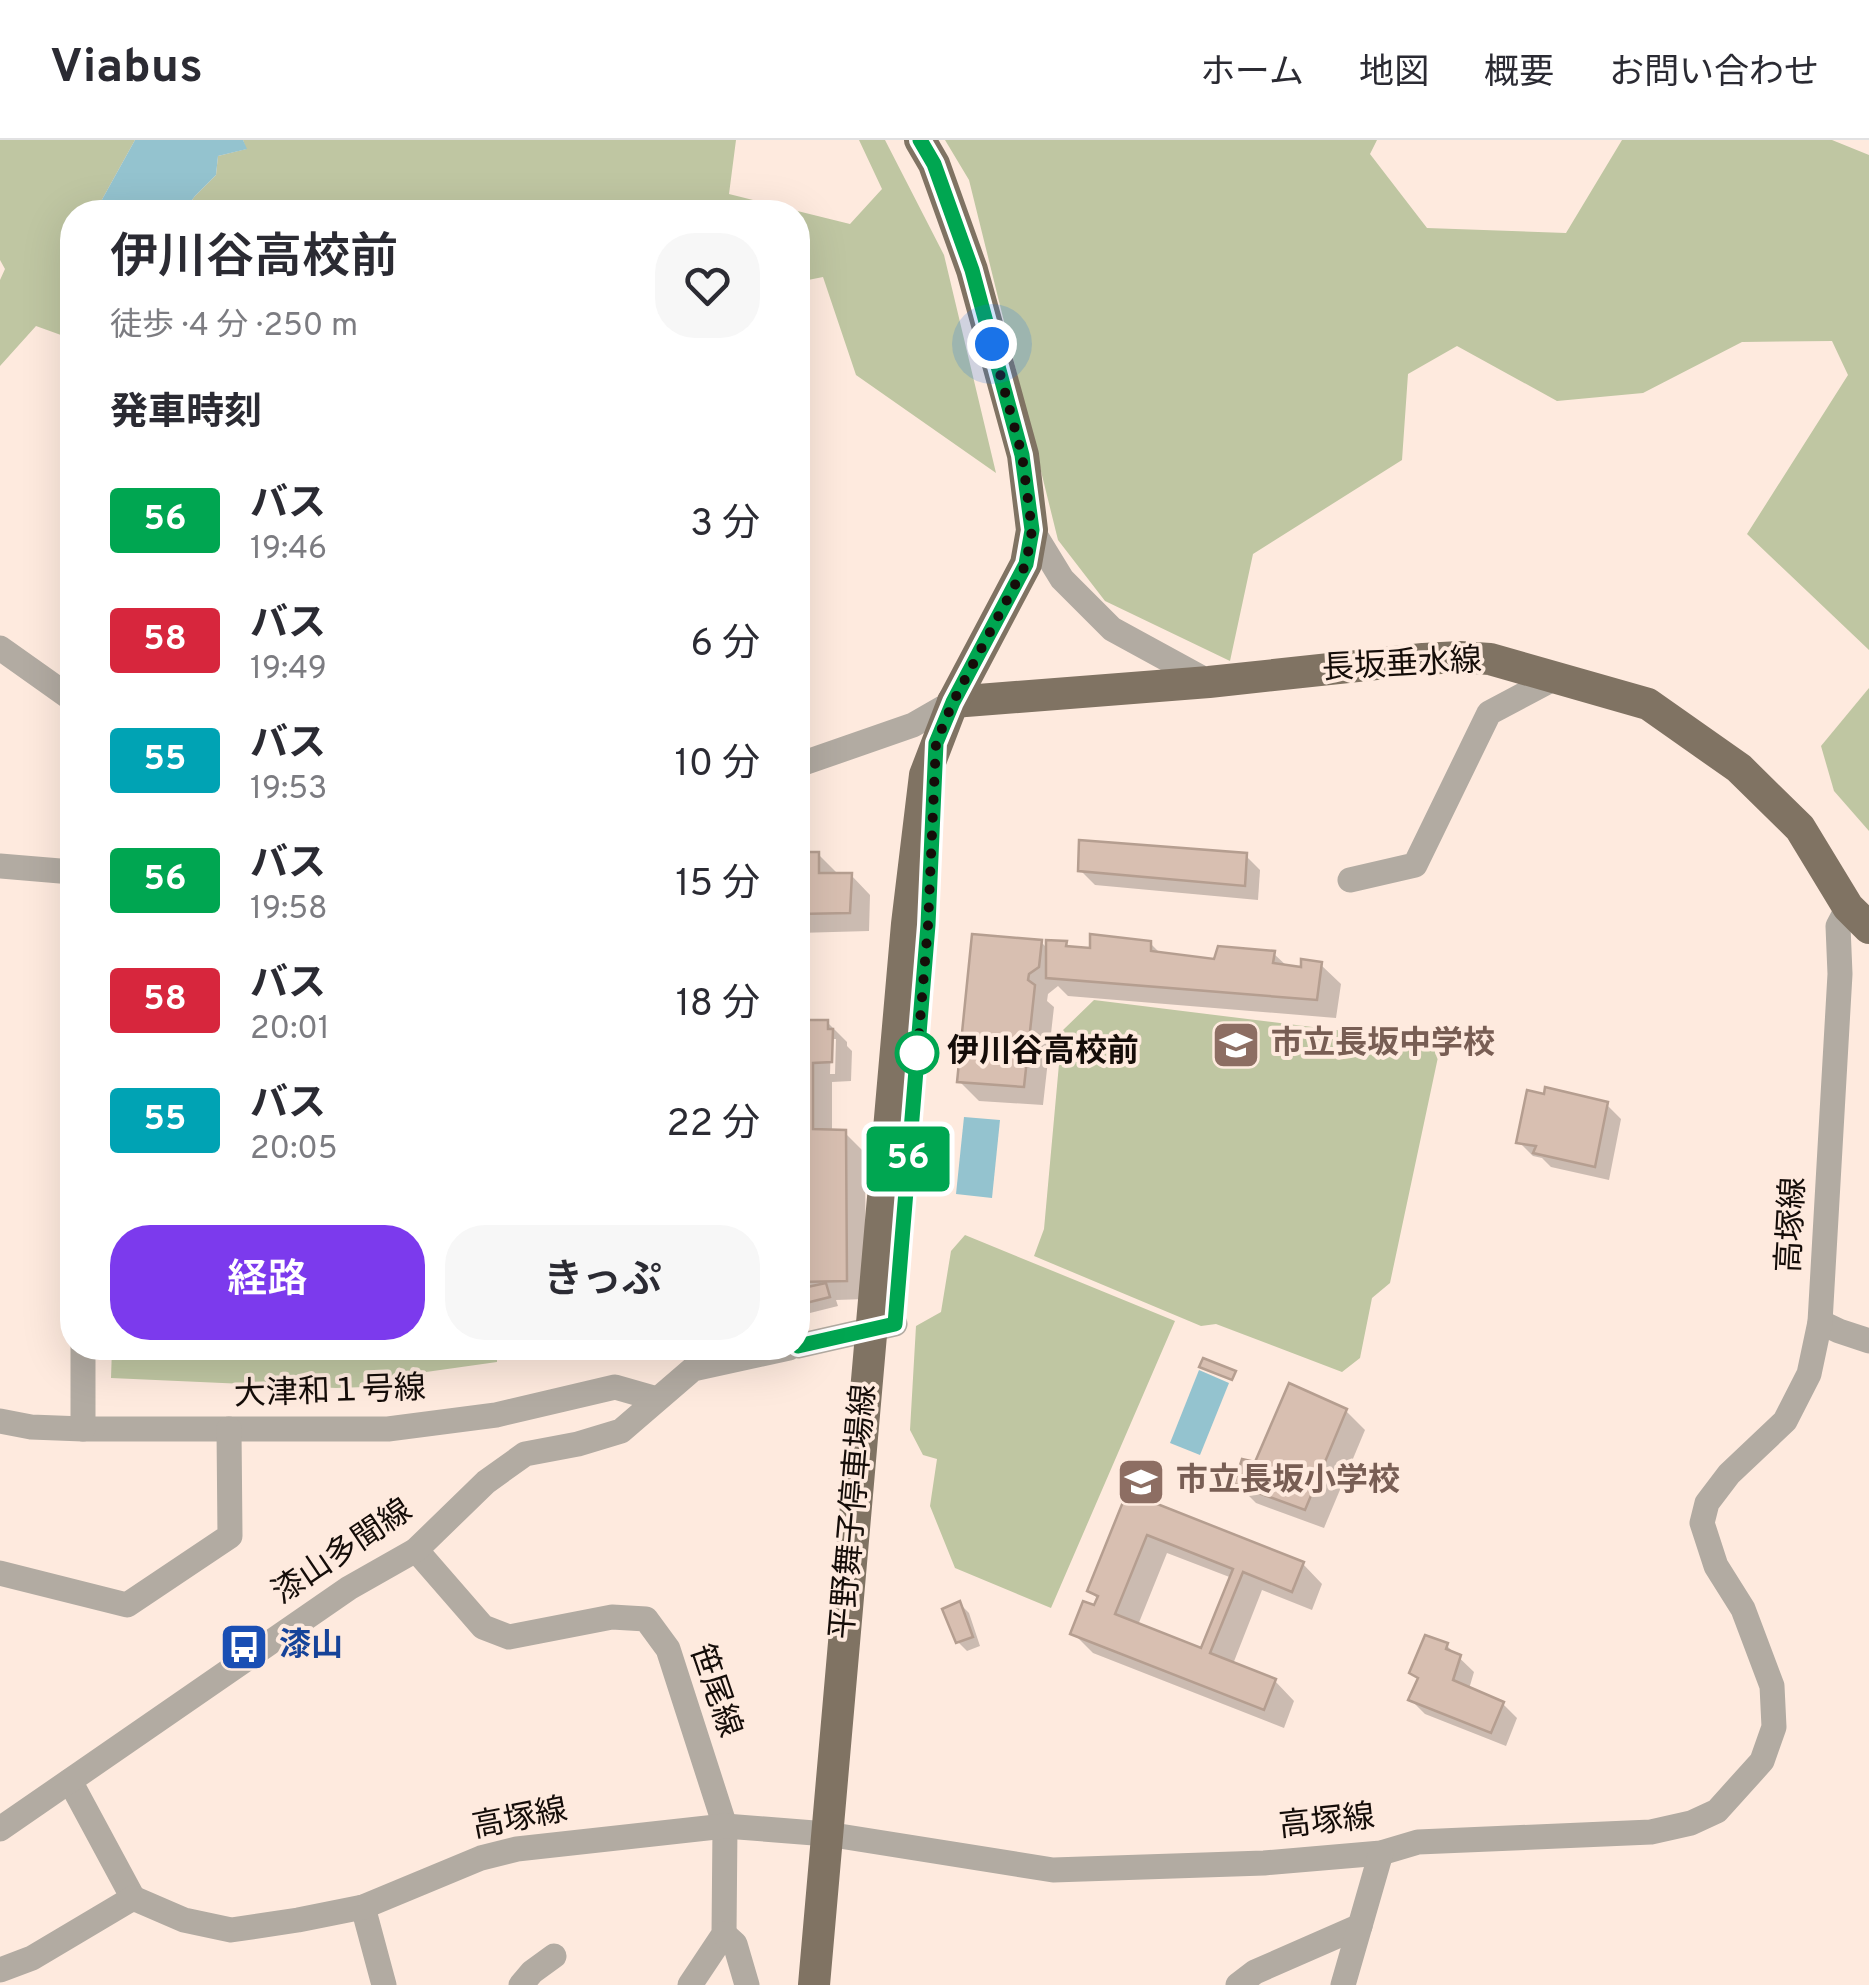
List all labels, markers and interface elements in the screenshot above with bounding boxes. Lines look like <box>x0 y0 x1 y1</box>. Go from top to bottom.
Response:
text: Viabus <box>50 39 203 99</box>
text: ホーム <box>1200 52 1304 96</box>
text: 地図 <box>1359 52 1429 96</box>
text: 概要 <box>1484 52 1554 96</box>
text: お問い合わせ <box>1609 52 1819 96</box>
text: 伊川谷高校前 <box>110 230 398 290</box>
button: heart <box>655 233 760 338</box>
text: 徒歩 · 4 分 · 250 m <box>110 307 358 347</box>
your location <box>967 319 1017 369</box>
text: 発車時刻 <box>110 390 262 439</box>
text: バス <box>250 481 326 530</box>
text: 56 <box>144 498 186 542</box>
text: 3 分 <box>690 501 760 550</box>
text: 19:46 <box>250 530 327 570</box>
text: バス <box>250 601 326 650</box>
text: 58 <box>143 618 187 662</box>
text: 6 分 <box>690 621 760 670</box>
street label: 長坂垂水線 <box>1321 642 1483 690</box>
text: 19:49 <box>250 650 327 690</box>
text: バス <box>250 721 326 770</box>
text: 55 <box>144 738 186 782</box>
text: 10 分 <box>674 741 760 790</box>
text: 19:53 <box>250 770 327 810</box>
text: バス <box>250 841 326 890</box>
text: 56 <box>144 858 186 902</box>
text: 15 分 <box>675 861 760 910</box>
text: 19:58 <box>250 890 328 930</box>
text: バス <box>250 961 326 1010</box>
text: 58 <box>143 978 187 1022</box>
text: 18 分 <box>676 981 760 1030</box>
text: 20:01 <box>250 1010 330 1050</box>
school or university icon: 市立長坂中学校 <box>1210 1019 1262 1071</box>
place label: 市立長坂中学校 <box>1271 1025 1495 1065</box>
marker: 伊川谷高校前 <box>896 1032 938 1074</box>
place label: 伊川谷高校前 <box>947 1033 1139 1073</box>
text: バス <box>250 1081 326 1130</box>
text: 55 <box>144 1098 186 1142</box>
text: 22 分 <box>667 1101 760 1150</box>
line badge: 56 <box>863 1126 953 1192</box>
text: 20:05 <box>250 1130 338 1170</box>
text: 56 <box>887 1137 929 1181</box>
street label: 高塚線 <box>1771 1176 1815 1274</box>
button: 経路 <box>110 1225 425 1340</box>
button: きっぷ <box>445 1225 760 1340</box>
street label: 大津和１号線 <box>233 1370 427 1416</box>
street label: 平野舞子停車場線 <box>824 1383 886 1641</box>
school or university icon: 市立長坂小学校 <box>1115 1456 1167 1508</box>
place label: 市立長坂小学校 <box>1176 1462 1400 1502</box>
street label: 漆山多聞線 <box>265 1492 421 1614</box>
bus stop icon: 漆山 <box>218 1621 270 1673</box>
place label: 漆山 <box>279 1627 343 1667</box>
street label: 笹尾線 <box>679 1639 749 1743</box>
street label: 高塚線 <box>469 1791 571 1849</box>
street label: 高塚線 <box>1277 1798 1377 1848</box>

